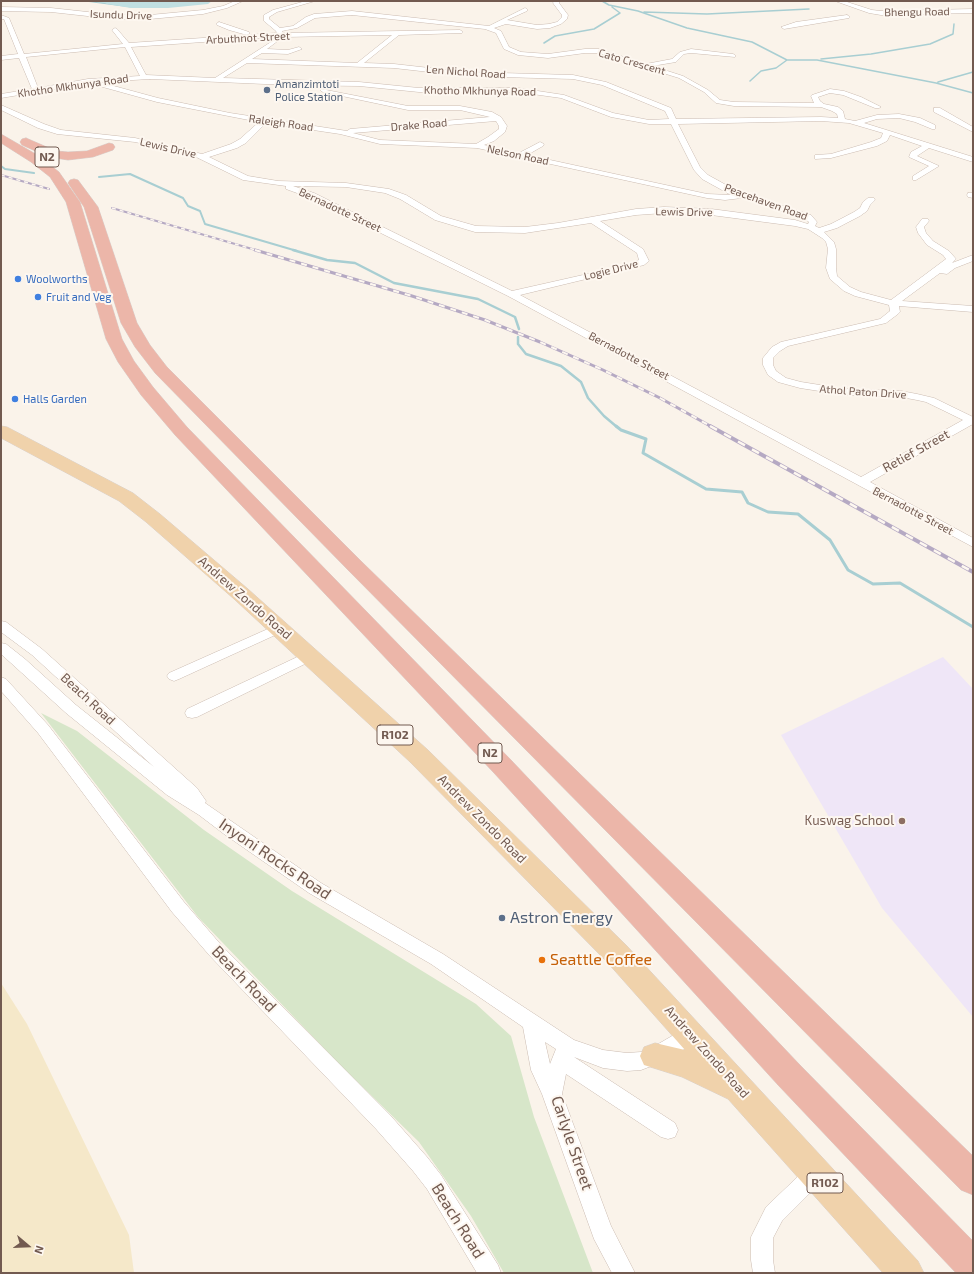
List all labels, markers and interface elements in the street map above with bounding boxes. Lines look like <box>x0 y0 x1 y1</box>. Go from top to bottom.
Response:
street label: Bhengu Road <box>884 5 950 19</box>
street label: Isundu Drive <box>90 7 152 23</box>
street label: Arbuthnot Street <box>206 29 290 47</box>
street label: Cato Crescent <box>597 46 667 78</box>
street label: Len Nichol Road <box>426 63 506 81</box>
street label: Khotho Mkhunya Road <box>16 72 130 100</box>
place label: Amanzimtoti Police Station <box>275 77 343 103</box>
street label: Khotho Mkhunya Road <box>424 83 536 99</box>
marker: Amanzimtoti Police Station <box>262 85 272 95</box>
street label: Raleigh Road <box>248 112 314 134</box>
street label: Drake Road <box>390 116 448 134</box>
street label: Lewis Drive <box>139 135 197 161</box>
street label: Nelson Road <box>486 142 550 168</box>
road number: N2 <box>35 147 59 167</box>
street label: Peacehaven Road <box>722 181 810 223</box>
street label: Bernadotte Street <box>297 185 383 235</box>
street label: Lewis Drive <box>655 205 713 219</box>
street label: Logie Drive <box>583 257 639 283</box>
place label: Woolworths <box>26 272 88 286</box>
marker: Woolworths <box>13 274 23 284</box>
place label: Fruit and Veg <box>46 290 111 304</box>
marker: Fruit and Veg <box>33 292 43 302</box>
street label: Bernadotte Street <box>586 329 672 383</box>
street label: Athol Paton Drive <box>819 382 907 402</box>
place label: Halls Garden <box>23 392 87 406</box>
marker: Halls Garden <box>10 394 20 404</box>
street label: Retief Street <box>880 426 952 476</box>
street label: Bernadotte Street <box>870 484 956 538</box>
street label: Andrew Zondo Road <box>195 553 295 643</box>
street label: Beach Road <box>57 670 119 728</box>
road number: R102 <box>377 725 413 745</box>
road number: N2 <box>478 743 502 763</box>
street label: Andrew Zondo Road <box>435 772 529 866</box>
place label: Kuswag School <box>805 813 894 829</box>
street label: Inyoni Rocks Road <box>215 814 335 904</box>
marker: Kuswag School <box>897 816 907 826</box>
place label: Astron Energy <box>510 908 613 928</box>
marker: Astron Energy <box>497 913 507 923</box>
street label: Beach Road <box>208 942 280 1016</box>
place label: Seattle Coffee <box>550 950 652 970</box>
marker: Seattle Coffee <box>537 955 547 965</box>
street label: Andrew Zondo Road <box>661 1003 753 1101</box>
street label: Carlyle Street <box>547 1093 597 1193</box>
road number: R102 <box>807 1173 843 1193</box>
street label: Beach Road <box>427 1180 489 1262</box>
north arrow <box>8 1226 48 1266</box>
text: N <box>32 1244 47 1256</box>

